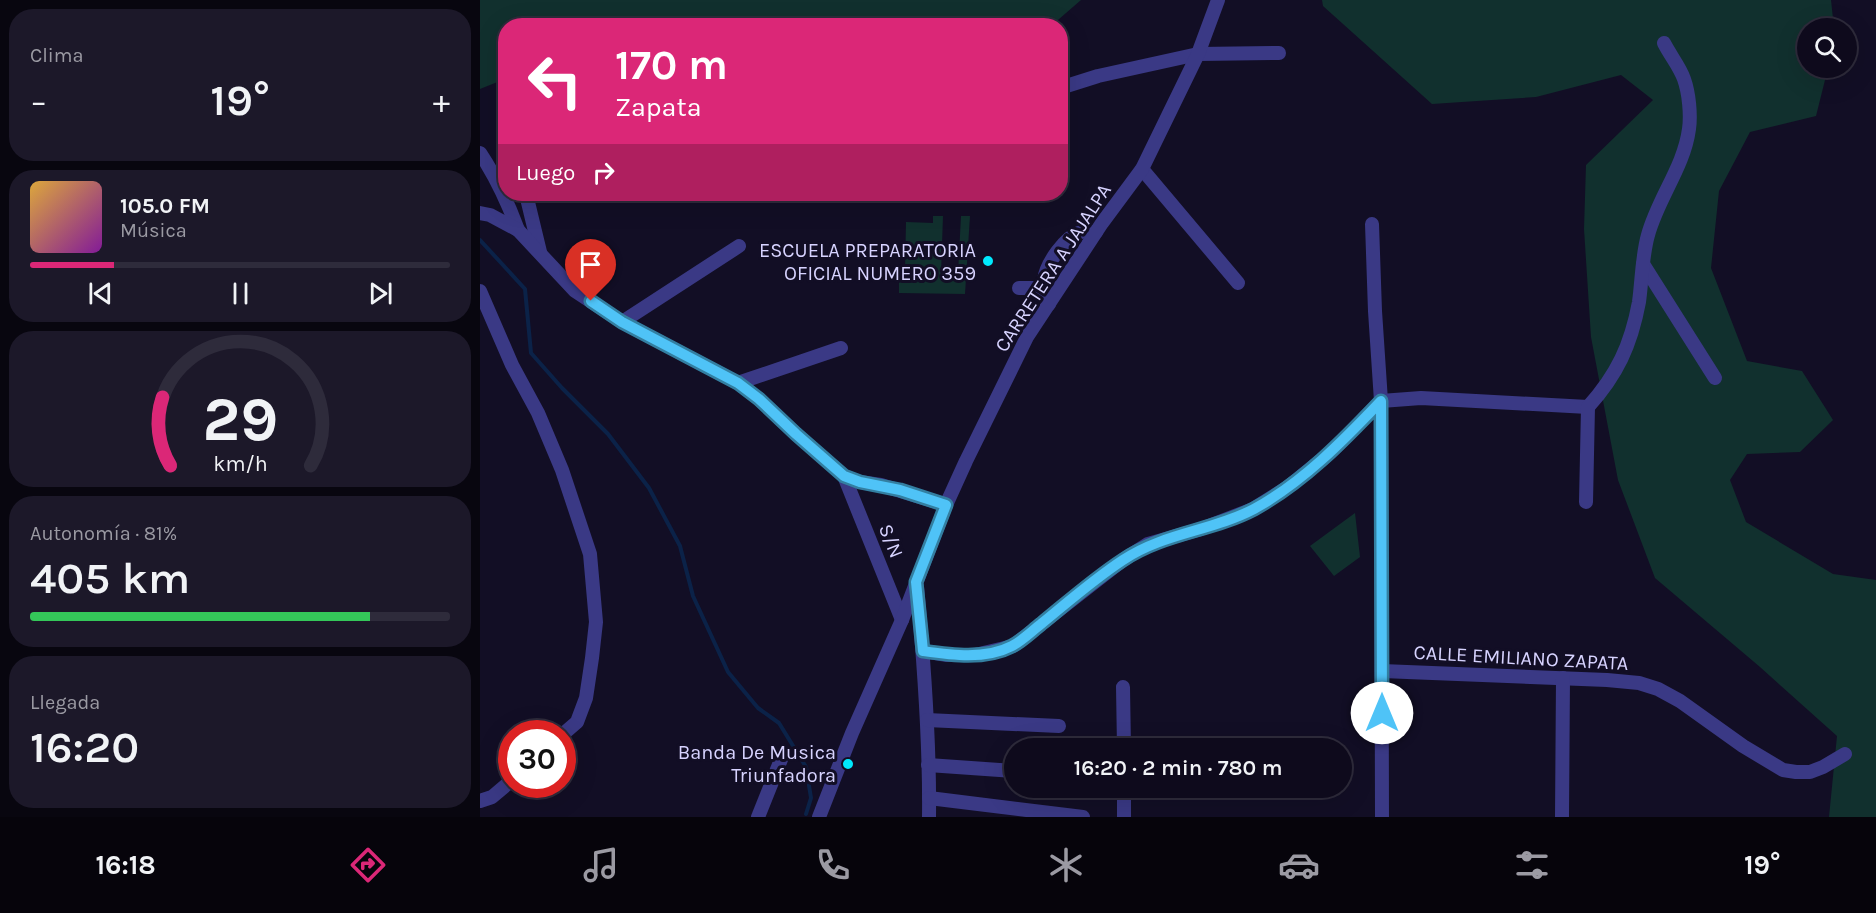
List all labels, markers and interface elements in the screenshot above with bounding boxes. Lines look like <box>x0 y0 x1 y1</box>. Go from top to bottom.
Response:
map controls <box>1797 18 1857 78</box>
button: search <box>1797 18 1857 78</box>
text: 170 m <box>615 40 728 90</box>
icon: left <box>516 42 594 120</box>
text: Clima <box>30 44 84 67</box>
text: 19° <box>210 74 270 126</box>
text: − <box>30 82 47 120</box>
text: + <box>433 82 450 120</box>
text: Zapata <box>615 91 702 123</box>
icon: right <box>587 156 620 189</box>
text: Luego <box>516 160 575 186</box>
street label: CARRETERA A JAJALPA <box>990 180 1116 356</box>
text: 105.0 FM <box>120 193 210 219</box>
text: Música <box>120 219 187 242</box>
pin <box>565 239 616 301</box>
place label: ESCUELA PREPARATORIA OFICIAL NUMERO 359 <box>759 239 976 285</box>
icon: arrive <box>574 248 607 281</box>
marker: ESCUELA PREPARATORIA OFICIAL NUMERO 359 <box>981 254 995 268</box>
icon: previous <box>84 277 117 310</box>
icon: pause <box>224 277 257 310</box>
icon: next <box>364 277 397 310</box>
text: 29 <box>202 383 278 456</box>
text: km/h <box>213 451 267 476</box>
street label: S/N <box>874 521 908 561</box>
text: Autonomía · 81% <box>30 522 177 545</box>
text: 405 km <box>30 552 190 604</box>
street label: CALLE EMILIANO ZAPATA <box>1413 641 1629 675</box>
position arrow <box>1350 681 1414 745</box>
text: Llegada <box>30 691 100 714</box>
speed limit sign: 30 <box>498 720 576 798</box>
text: 16:20 <box>30 721 139 773</box>
place label: Banda De Musica Triunfadora <box>678 741 836 787</box>
text: 16:20 · 2 min · 780 m <box>1073 755 1283 781</box>
marker: Banda De Musica Triunfadora <box>841 757 855 771</box>
icon: directions <box>347 844 389 886</box>
icon: music <box>580 844 622 886</box>
icon: phone <box>812 844 854 886</box>
icon: climate <box>1045 844 1087 886</box>
icon: car <box>1278 844 1320 886</box>
icon: filters <box>1511 844 1553 886</box>
text: 16:18 <box>95 849 156 881</box>
text: 19° <box>1744 849 1781 881</box>

